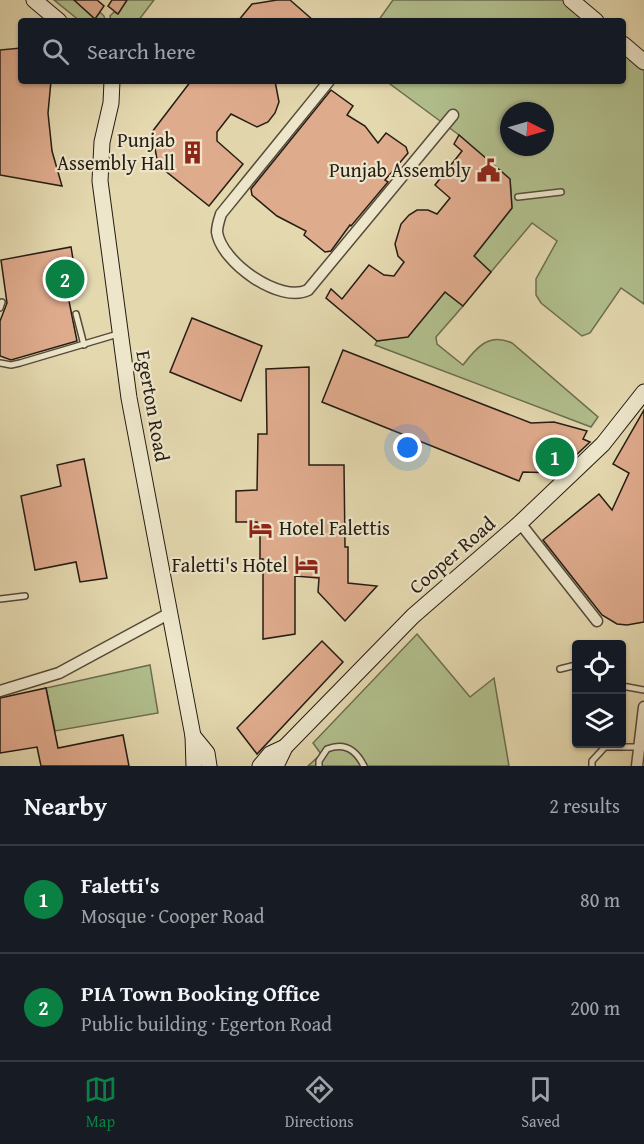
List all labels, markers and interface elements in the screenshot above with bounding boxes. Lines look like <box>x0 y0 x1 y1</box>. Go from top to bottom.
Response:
search box <box>18 18 626 84</box>
icon: search <box>39 35 72 68</box>
text: Search here <box>87 35 196 67</box>
north arrow <box>500 102 554 156</box>
place label: Punjab Assembly Hall <box>57 125 175 177</box>
building icon: Punjab Assembly Hall <box>180 139 206 165</box>
place label: Punjab Assembly <box>329 155 471 184</box>
public building icon: Punjab Assembly <box>476 157 502 183</box>
pin: 2 <box>46 256 84 302</box>
street label: Egerton Road <box>129 348 178 464</box>
your location <box>393 433 422 462</box>
pin: 1 <box>536 434 574 480</box>
street label: Cooper Road <box>402 509 501 600</box>
place label: Hotel Falettis <box>279 513 390 542</box>
hotel icon: Hotel Falettis <box>248 515 274 541</box>
place label: Faletti's Hotel <box>172 550 288 579</box>
hotel icon: Faletti's Hotel <box>293 552 319 578</box>
map controls <box>572 640 626 748</box>
button: locate <box>572 640 626 694</box>
button: layers <box>572 694 626 748</box>
text: Nearby <box>24 786 107 825</box>
text: 2 results <box>549 791 620 820</box>
text: Faletti's <box>81 869 160 901</box>
text: 1 <box>38 885 49 914</box>
text: 80 m <box>580 885 620 914</box>
text: Mosque · Cooper Road <box>81 901 264 930</box>
text: PIA Town Booking Office <box>81 977 320 1009</box>
text: 2 <box>38 993 49 1022</box>
text: 200 m <box>570 993 620 1022</box>
text: Public building · Egerton Road <box>81 1009 332 1038</box>
tab: Map <box>84 1073 117 1133</box>
tab: Directions <box>285 1073 354 1133</box>
tab: Saved <box>521 1073 560 1133</box>

